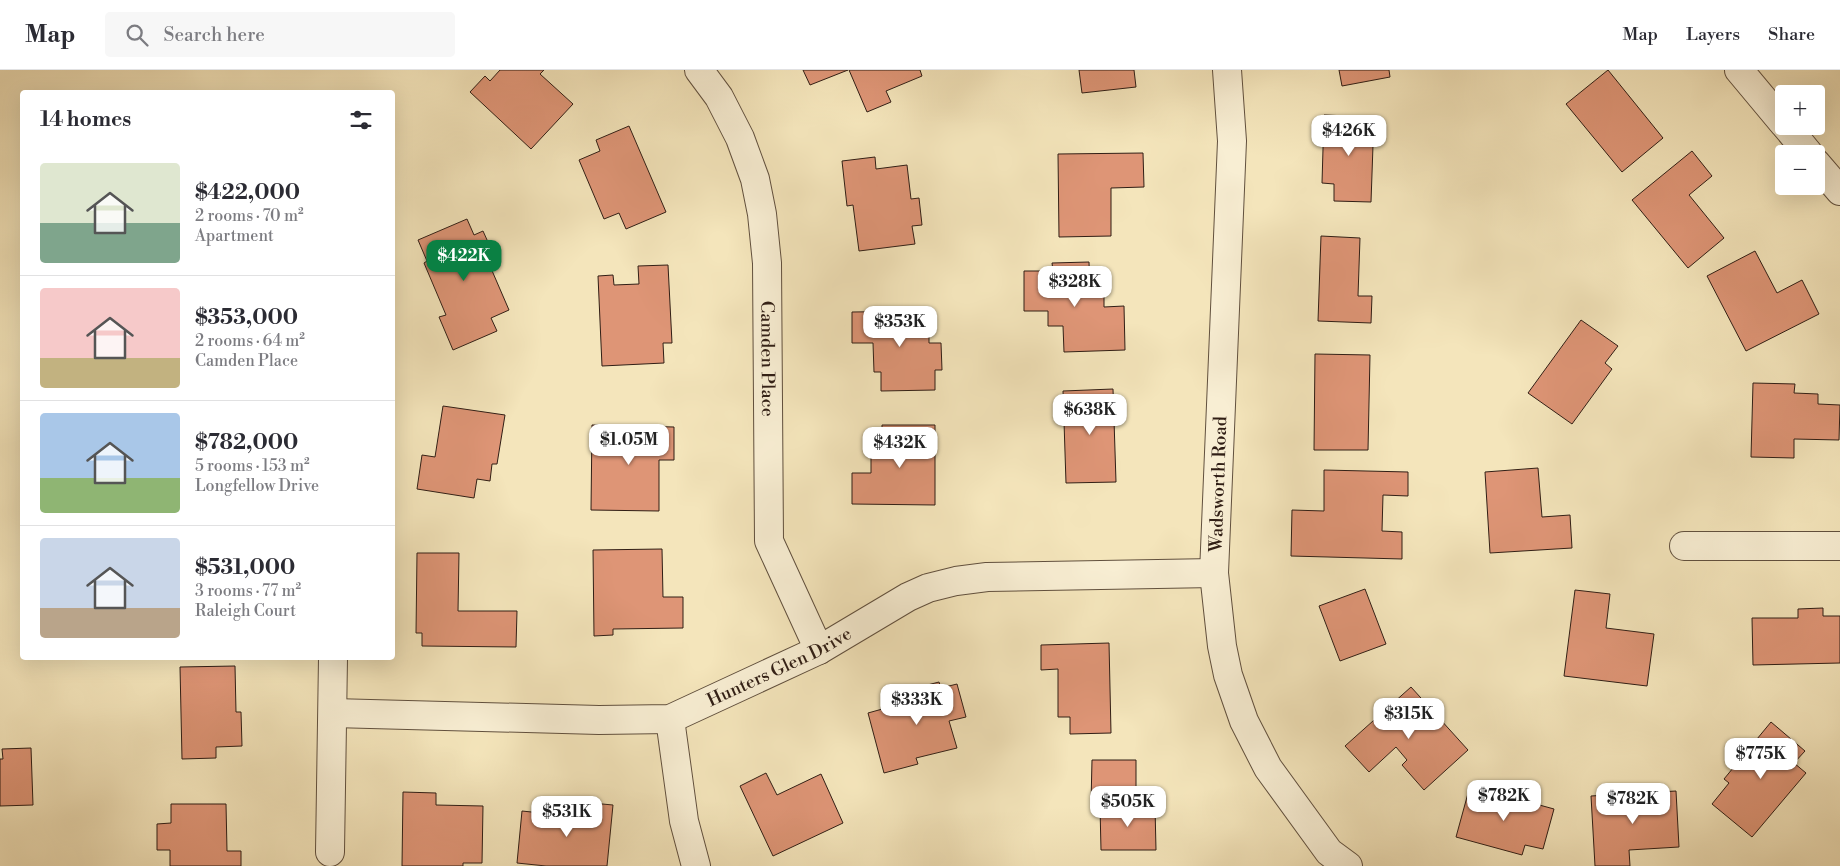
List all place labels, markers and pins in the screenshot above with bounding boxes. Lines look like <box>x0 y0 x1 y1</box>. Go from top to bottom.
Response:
pin: $426K <box>1314 114 1384 157</box>
pin: $422K <box>429 240 499 282</box>
pin: $328K <box>1040 266 1110 308</box>
pin: $353K <box>865 306 935 348</box>
pin: $638K <box>1055 394 1125 436</box>
pin: $1.05M <box>588 424 670 466</box>
pin: $432K <box>865 426 935 469</box>
pin: $333K <box>882 684 952 726</box>
pin: $315K <box>1374 698 1444 740</box>
pin: $775K <box>1726 738 1796 780</box>
pin: $782K <box>1469 780 1539 822</box>
pin: $782K <box>1598 782 1668 825</box>
pin: $505K <box>1093 786 1163 828</box>
pin: $531K <box>532 796 602 838</box>

